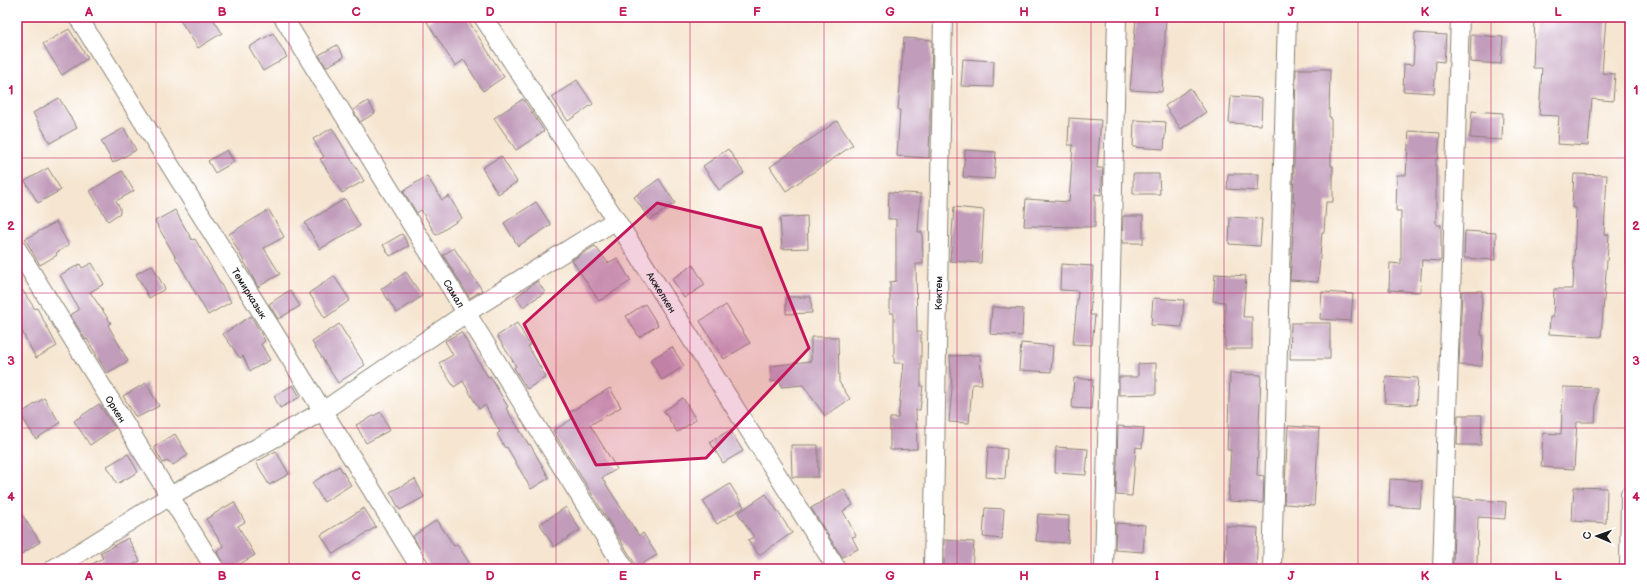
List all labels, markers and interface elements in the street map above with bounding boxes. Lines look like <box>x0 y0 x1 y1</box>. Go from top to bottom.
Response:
text: A <box>84 4 93 20</box>
text: B <box>217 4 227 20</box>
text: C <box>351 4 361 20</box>
text: D <box>485 4 495 20</box>
text: E <box>619 4 628 20</box>
text: F <box>753 4 761 20</box>
text: G <box>885 4 895 20</box>
text: H <box>1019 4 1029 20</box>
text: I <box>1155 4 1159 20</box>
text: J <box>1287 4 1295 20</box>
text: K <box>1421 4 1430 20</box>
text: L <box>1554 4 1562 20</box>
text: 1 <box>8 82 14 98</box>
text: 1 <box>1633 82 1639 98</box>
text: 2 <box>7 218 15 234</box>
text: 2 <box>1632 218 1640 234</box>
street label: Темирказык <box>228 266 269 322</box>
street label: Акжелкен <box>643 269 678 315</box>
street label: Көктем <box>933 276 945 310</box>
street label: Самал <box>440 278 467 310</box>
text: 3 <box>7 353 15 369</box>
text: 3 <box>1632 353 1640 369</box>
street label: Оркен <box>102 394 128 425</box>
text: 4 <box>7 489 15 505</box>
text: 4 <box>1632 489 1640 505</box>
north arrow <box>1577 516 1617 556</box>
text: С <box>1581 531 1594 540</box>
text: A <box>84 568 93 584</box>
text: B <box>217 568 227 584</box>
text: C <box>351 568 361 584</box>
text: D <box>485 568 495 584</box>
text: E <box>619 568 628 584</box>
text: F <box>753 568 761 584</box>
text: G <box>885 568 895 584</box>
text: H <box>1019 568 1029 584</box>
text: I <box>1155 568 1159 584</box>
text: J <box>1287 568 1295 584</box>
text: K <box>1421 568 1430 584</box>
text: L <box>1554 568 1562 584</box>

